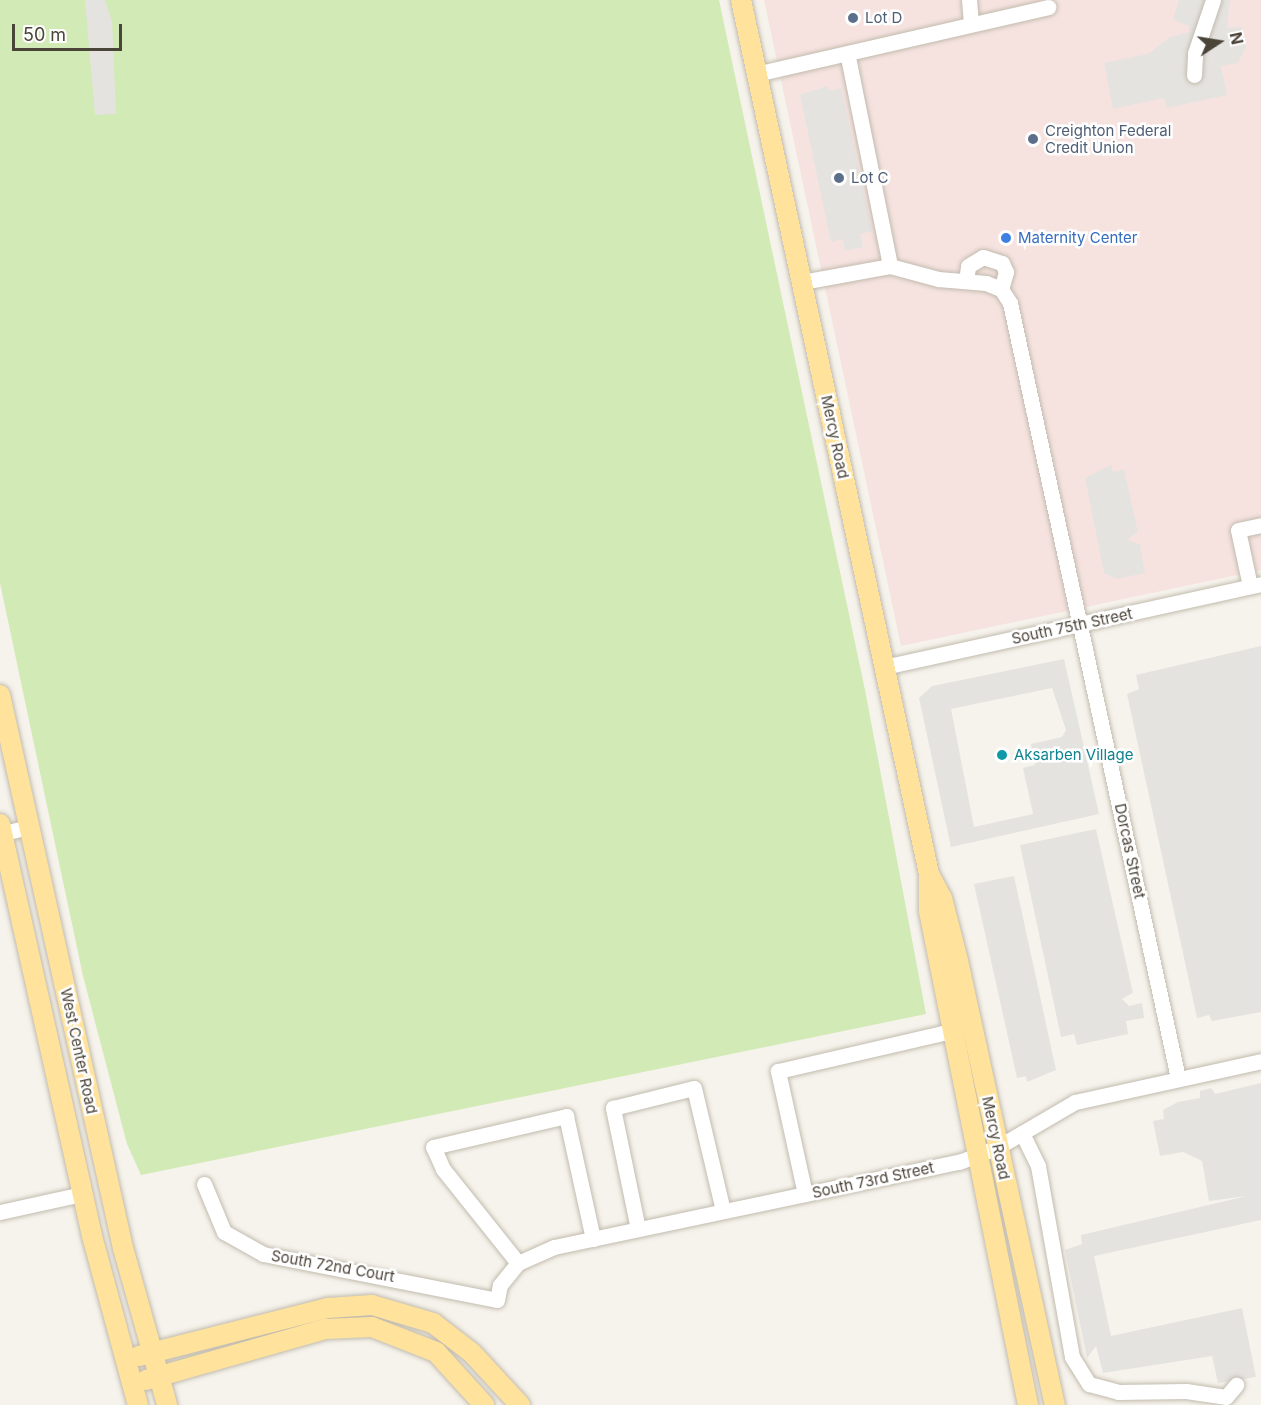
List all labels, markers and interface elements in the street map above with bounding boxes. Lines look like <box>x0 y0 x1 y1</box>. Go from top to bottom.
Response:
place label: Lot D <box>865 9 902 27</box>
marker: Lot D <box>846 11 860 25</box>
scale bar <box>15 12 124 50</box>
north arrow <box>1189 12 1249 72</box>
text: 50 m <box>23 24 66 45</box>
text: N <box>1226 30 1248 46</box>
place label: Creighton Federal Credit Union <box>1045 121 1171 156</box>
marker: Creighton Federal Credit Union <box>1026 132 1040 146</box>
place label: Lot C <box>851 169 889 187</box>
marker: Lot C <box>832 171 846 185</box>
place label: Maternity Center <box>1018 229 1137 247</box>
marker: Maternity Center <box>999 231 1013 245</box>
street label: Mercy Road <box>817 394 853 480</box>
street label: South 75th Street <box>1010 604 1134 648</box>
place label: Aksarben Village <box>1014 746 1133 764</box>
marker: Aksarben Village <box>995 748 1009 762</box>
street label: Dorcas Street <box>1111 802 1149 900</box>
street label: West Center Road <box>57 987 101 1115</box>
street label: Mercy Road <box>978 1095 1014 1181</box>
street label: South 73rd Street <box>810 1158 936 1202</box>
street label: South 72nd Court <box>270 1246 396 1286</box>

